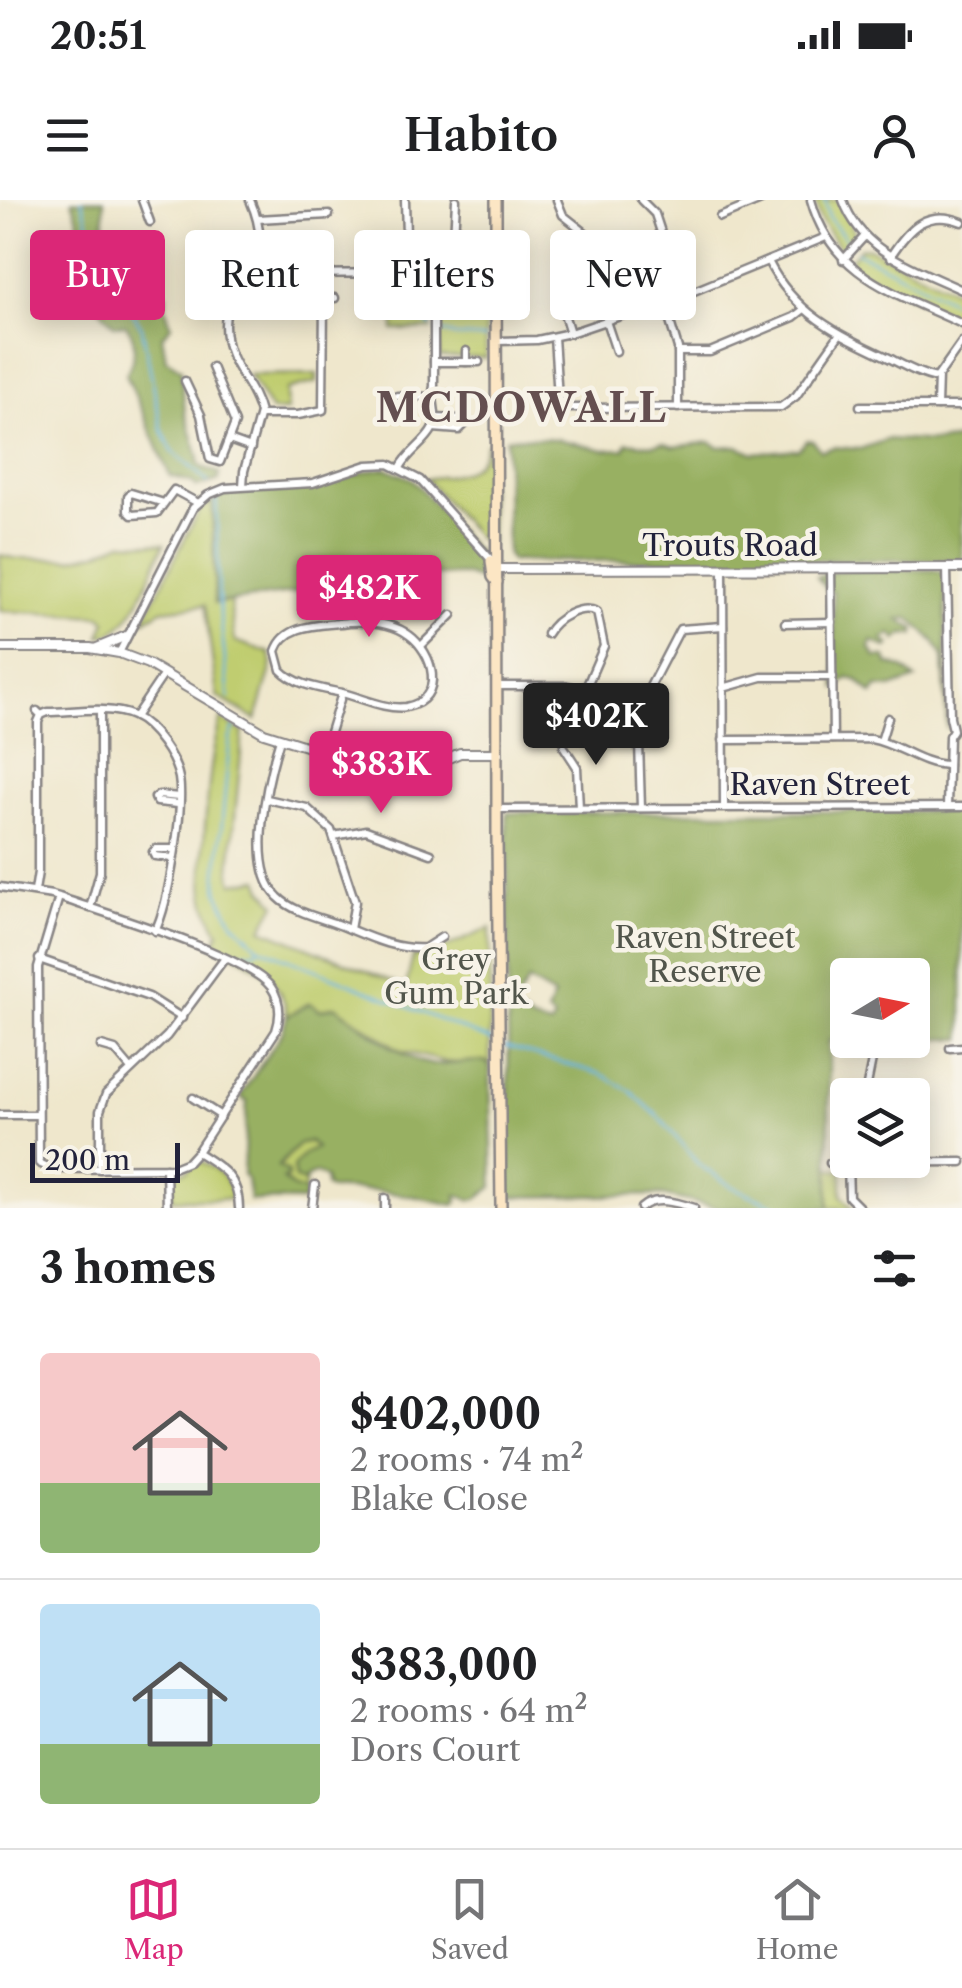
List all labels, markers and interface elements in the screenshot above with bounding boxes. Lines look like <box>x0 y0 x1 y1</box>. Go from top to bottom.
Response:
text: 20:51 <box>50 12 146 59</box>
text: Habito <box>404 107 558 163</box>
icon: menu <box>40 108 95 163</box>
icon: person <box>867 108 922 163</box>
chip: Buy <box>30 230 165 320</box>
chip: Rent <box>185 230 334 320</box>
chip: Filters <box>354 230 530 320</box>
chip: New <box>550 230 696 320</box>
district label: MCDOWALL <box>376 383 668 432</box>
street label: Trouts Road <box>642 527 818 564</box>
pin: $482K <box>299 555 439 640</box>
text: $482K <box>319 568 420 607</box>
pin: $402K <box>526 683 666 768</box>
text: $402K <box>545 696 647 735</box>
pin: $383K <box>311 731 451 816</box>
text: $383K <box>331 744 431 783</box>
street label: Raven Street <box>730 766 911 803</box>
park label: Raven Street Reserve <box>615 919 796 990</box>
park label: Grey Gum Park <box>384 941 530 1012</box>
north arrow <box>830 958 930 1058</box>
map controls <box>830 958 930 1178</box>
button: layers <box>830 1078 930 1178</box>
scale bar <box>30 1138 180 1183</box>
text: 200 m <box>45 1143 130 1177</box>
icon: filters <box>867 1241 922 1296</box>
text: 3 homes <box>40 1242 216 1294</box>
text: $402,000 <box>350 1388 541 1440</box>
icon: home <box>120 1393 240 1513</box>
text: 2 rooms · 74 m² <box>350 1440 584 1479</box>
text: Blake Close <box>350 1479 528 1518</box>
text: $383,000 <box>350 1639 538 1691</box>
icon: home <box>120 1644 240 1764</box>
text: 2 rooms · 64 m² <box>350 1691 588 1730</box>
text: Dors Court <box>350 1730 520 1769</box>
tab: Map <box>124 1872 184 1966</box>
tab: Saved <box>431 1872 509 1966</box>
tab: Home <box>756 1872 838 1966</box>

